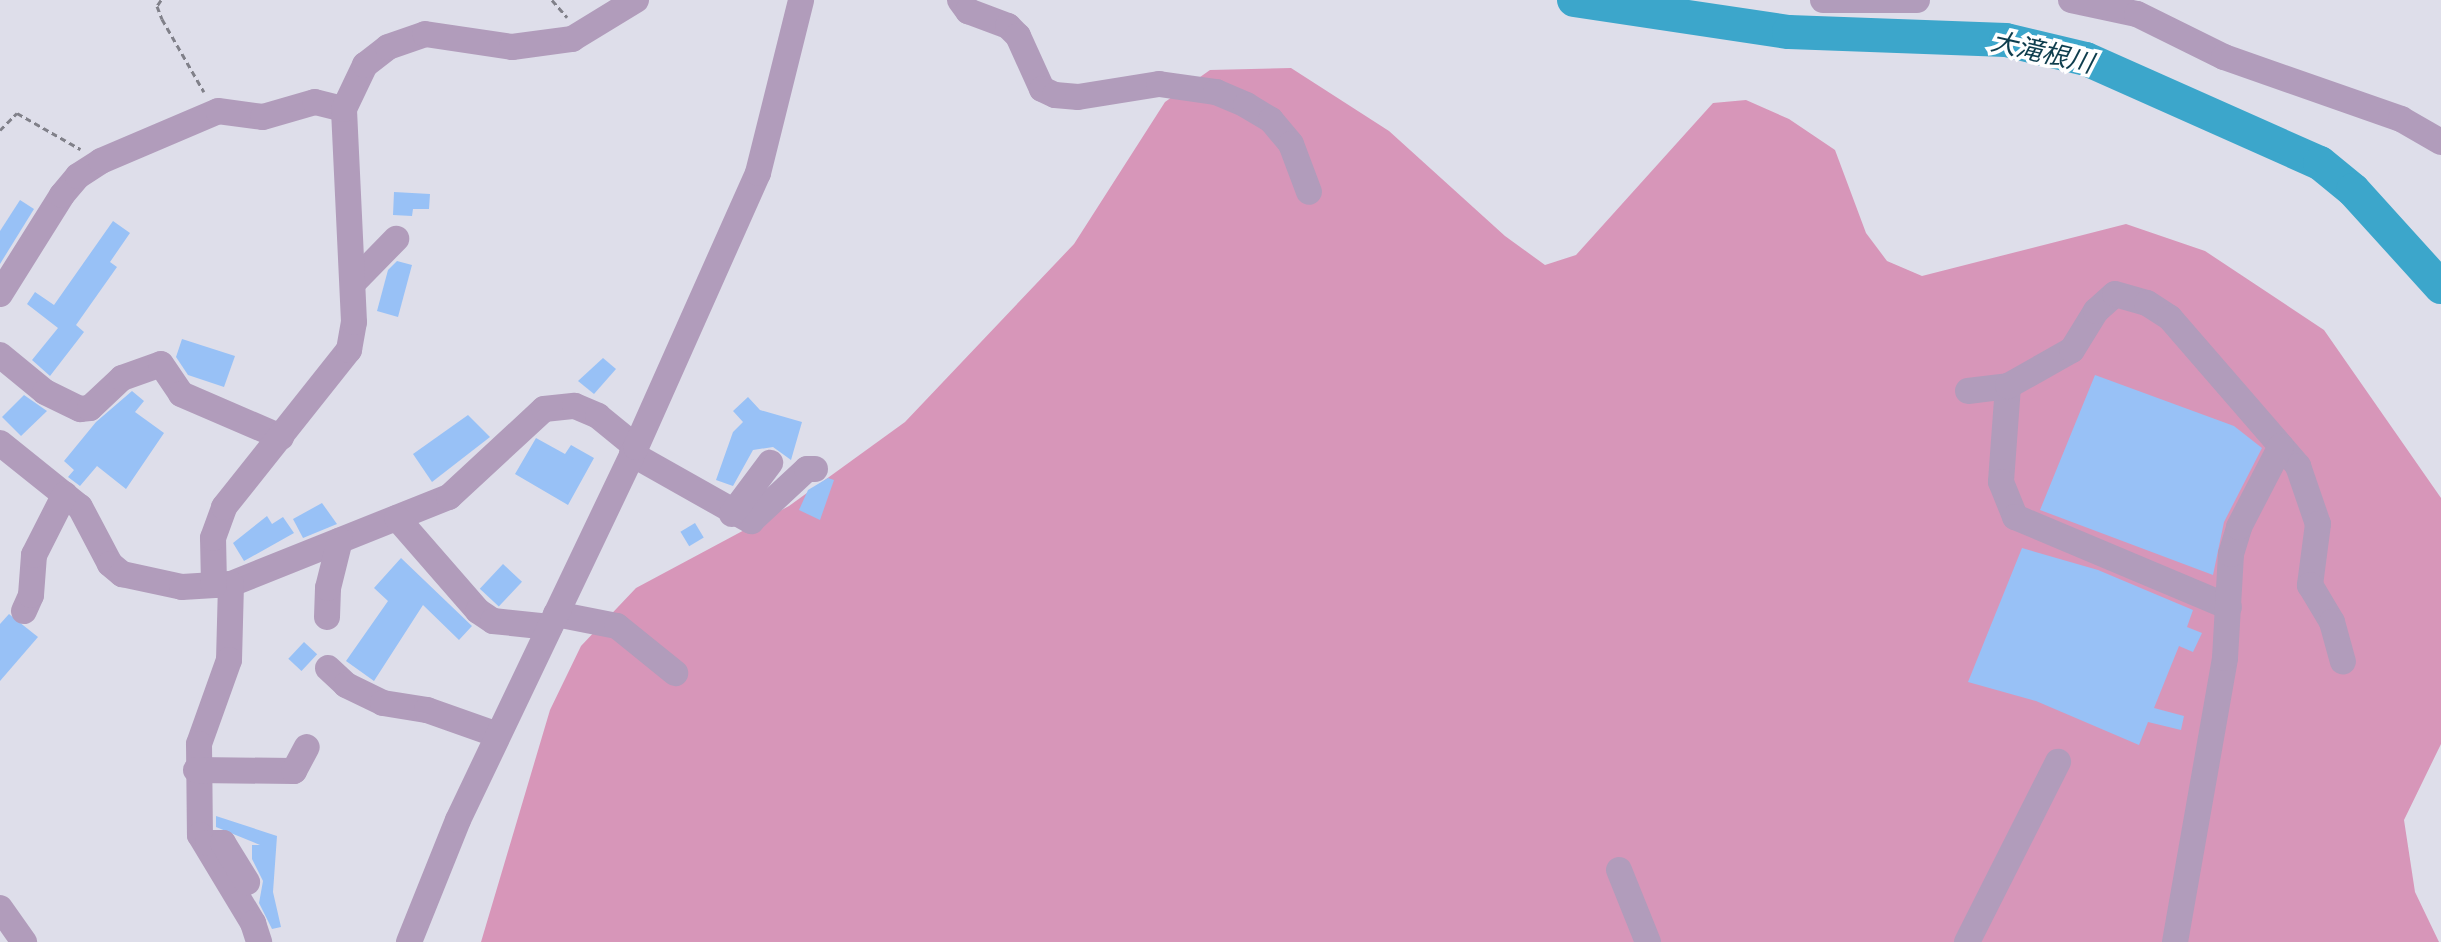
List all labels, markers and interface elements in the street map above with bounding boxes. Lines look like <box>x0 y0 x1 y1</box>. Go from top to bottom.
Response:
water label: 大滝根川 <box>1988 26 2096 80</box>

